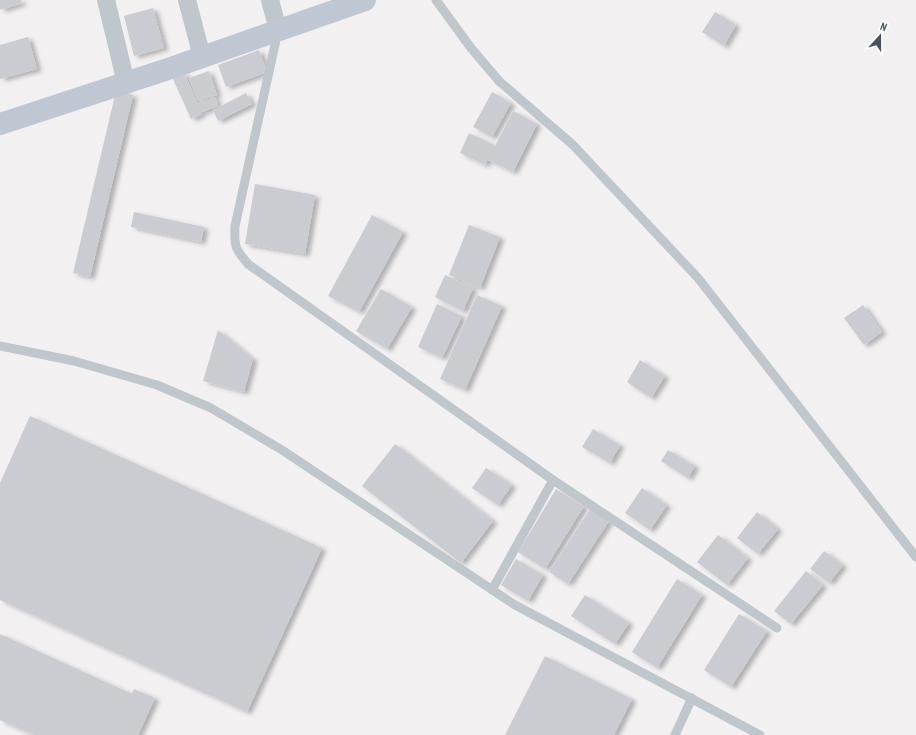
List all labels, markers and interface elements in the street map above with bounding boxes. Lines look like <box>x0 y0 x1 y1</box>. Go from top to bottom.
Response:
north arrow <box>860 16 900 56</box>
text: N <box>878 19 889 34</box>

